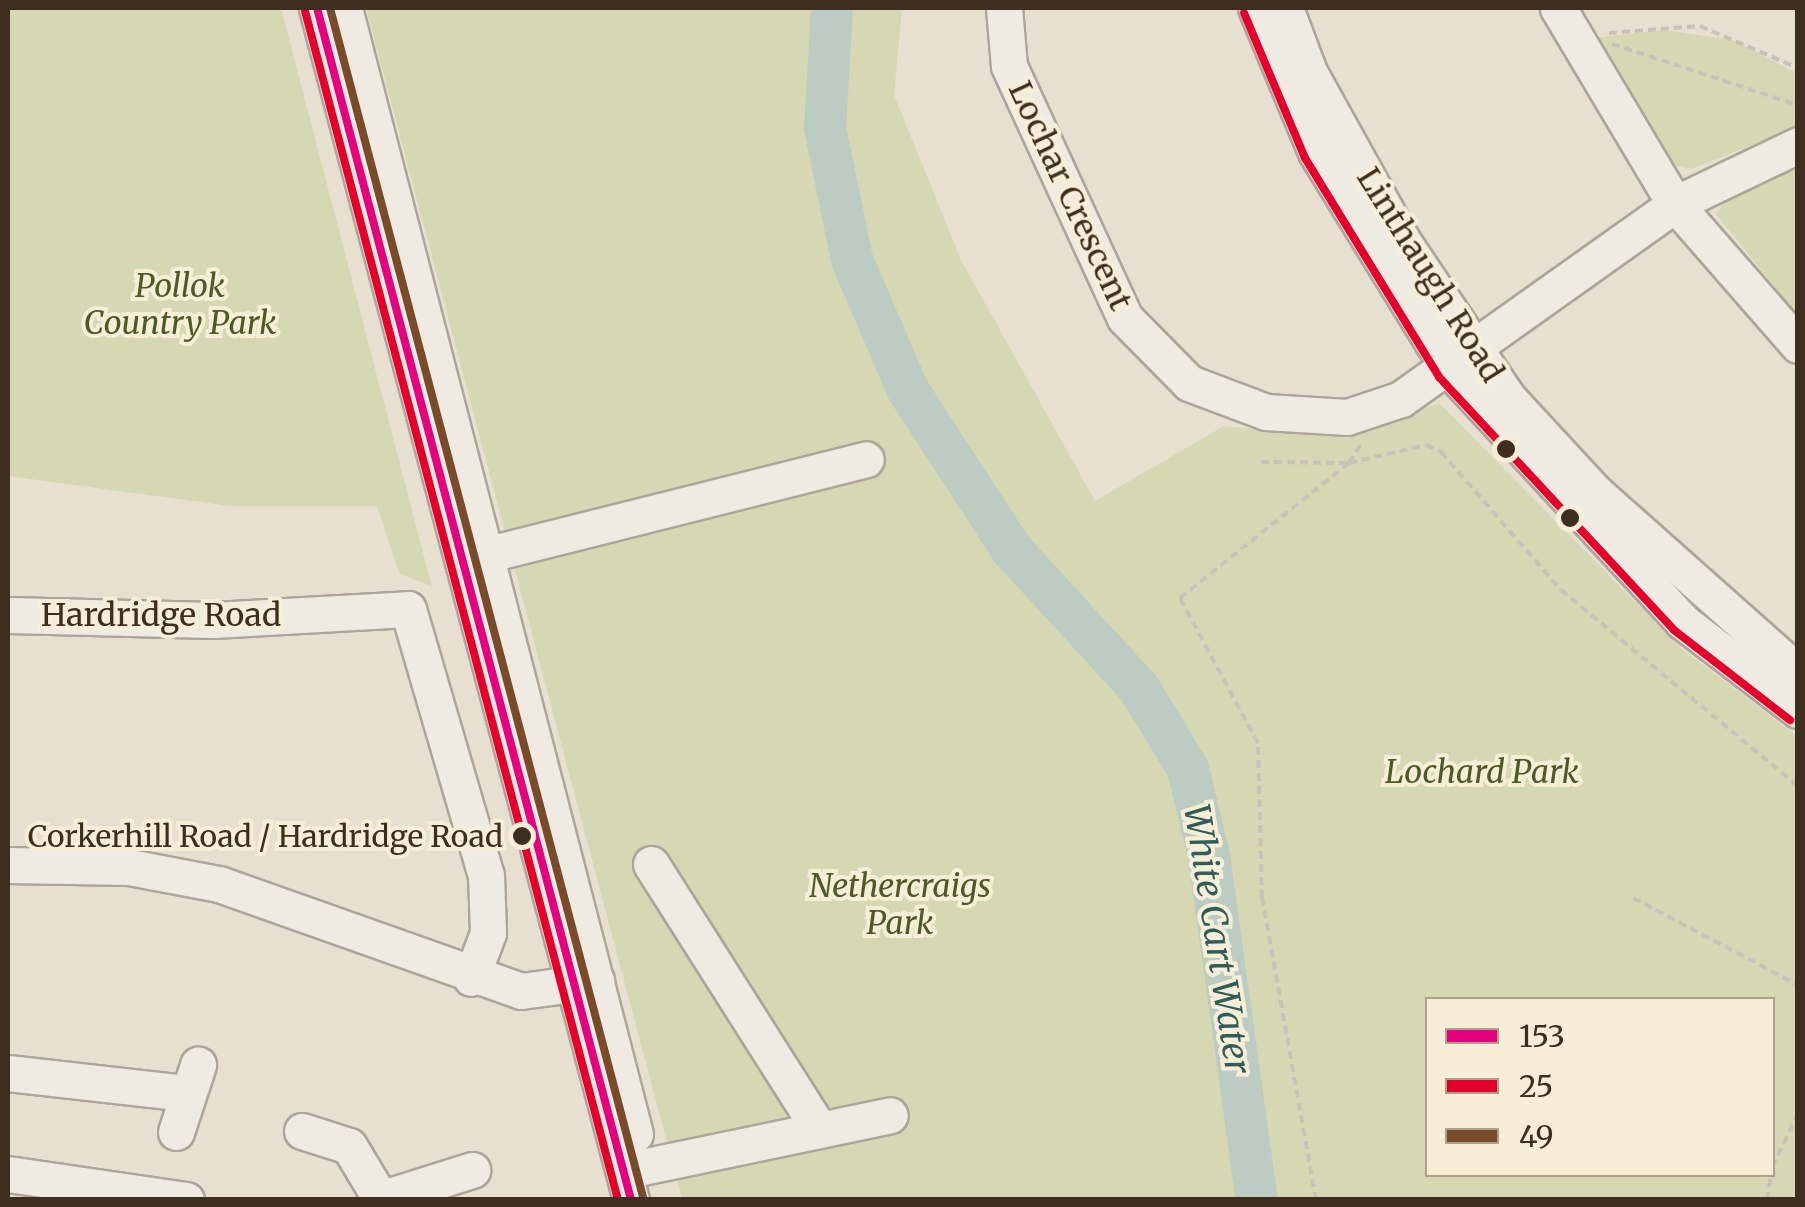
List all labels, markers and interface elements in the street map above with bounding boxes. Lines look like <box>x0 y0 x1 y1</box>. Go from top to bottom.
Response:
street label: Lochar Crescent <box>1000 75 1140 317</box>
street label: Linthaugh Road <box>1349 161 1511 389</box>
park label: Pollok Country Park <box>83 268 277 343</box>
unlabelled marker <box>1496 439 1516 459</box>
unlabelled marker <box>1560 508 1580 528</box>
street label: Hardridge Road <box>41 596 281 634</box>
park label: Lochard Park <box>1385 753 1579 791</box>
water label: White Cart Water <box>1175 801 1259 1077</box>
place label: Corkerhill Road / Hardridge Road <box>28 818 503 854</box>
marker: Corkerhill Road / Hardridge Road <box>512 826 532 846</box>
park label: Nethercraigs Park <box>809 868 991 943</box>
legend <box>1425 997 1775 1177</box>
text: 153 <box>1519 1017 1565 1055</box>
text: 25 <box>1519 1067 1553 1105</box>
text: 49 <box>1519 1117 1554 1155</box>

